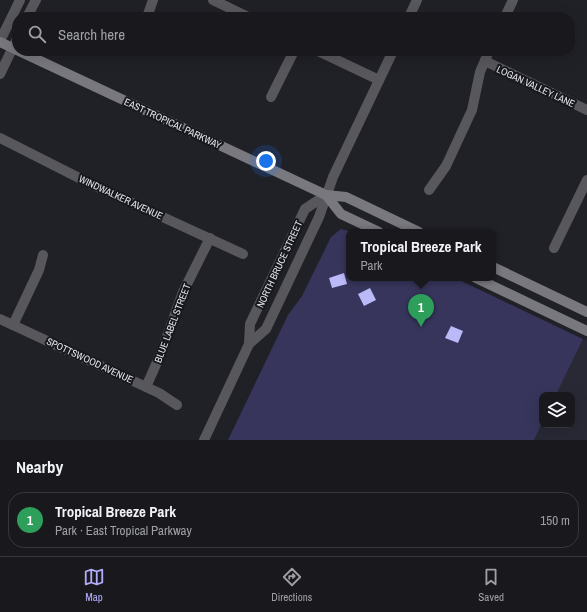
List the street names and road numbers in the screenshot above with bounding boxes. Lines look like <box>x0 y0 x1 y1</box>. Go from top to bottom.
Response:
street label: LOGAN VALLEY LANE <box>495 63 577 110</box>
street label: EAST TROPICAL PARKWAY <box>122 95 224 152</box>
street label: WINDWALKER AVENUE <box>77 172 165 223</box>
street label: NORTH BRUCE STREET <box>254 219 305 310</box>
street label: BLUE LABEL STREET <box>151 282 194 365</box>
street label: SPOTTSWOOD AVENUE <box>44 335 135 386</box>

